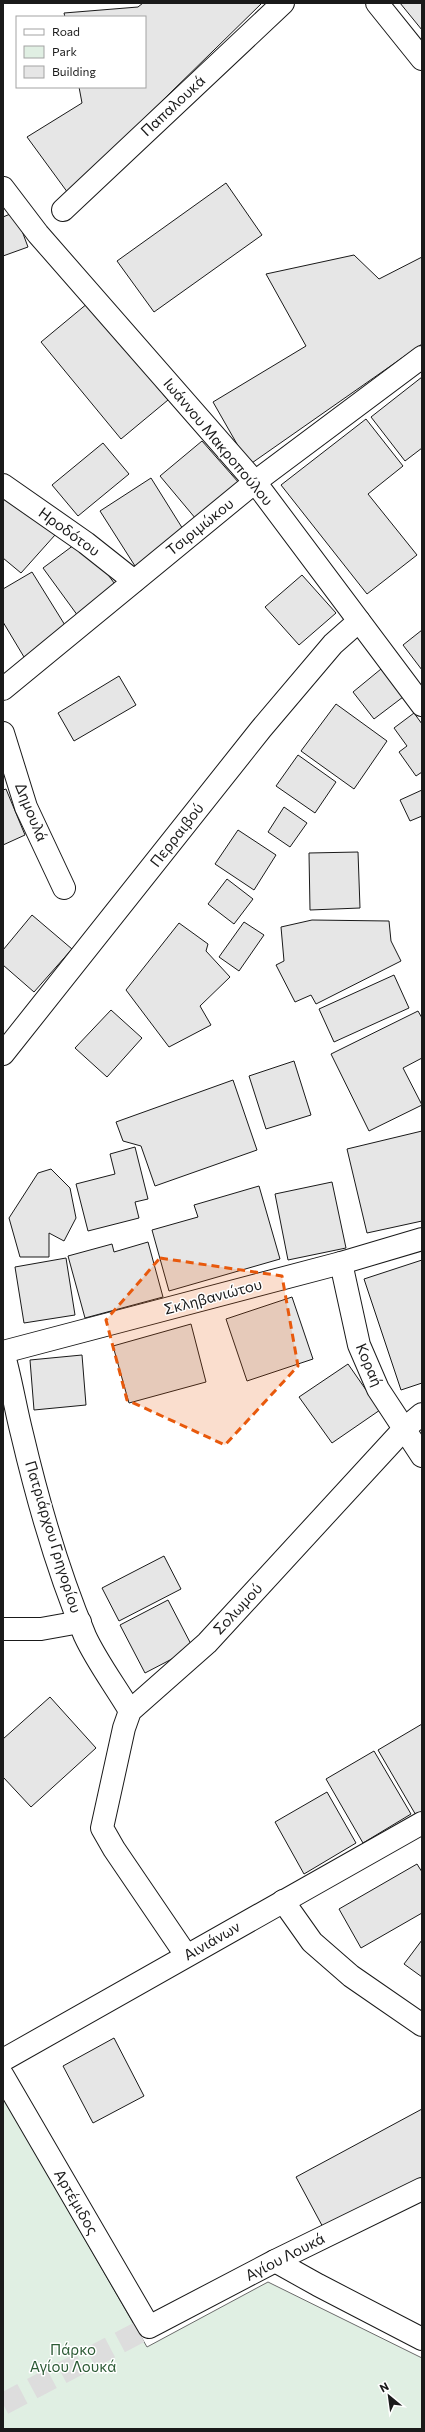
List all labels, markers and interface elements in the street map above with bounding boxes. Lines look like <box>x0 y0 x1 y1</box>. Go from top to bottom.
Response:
legend <box>16 16 146 88</box>
text: Road <box>52 24 80 38</box>
text: Park <box>52 44 78 58</box>
text: Building <box>52 64 96 78</box>
street label: Παπαλουκά <box>137 71 208 140</box>
street label: Ιωάννου Μακροπούλου <box>160 374 277 509</box>
street label: Τσιριμώκου <box>162 494 237 559</box>
street label: Ηροδότου <box>35 503 104 559</box>
street label: Δημουλά <box>12 780 52 844</box>
street label: Περραιβού <box>146 799 207 870</box>
street label: Σκληβανιώτου <box>162 1274 264 1318</box>
street label: Κοραή <box>353 1340 387 1389</box>
street label: Πατριάρχου Γρηγορίου <box>22 1458 86 1615</box>
street label: Σολωμού <box>209 1579 265 1638</box>
street label: Αινιάνων <box>180 1917 243 1963</box>
street label: Αρτέμιδος <box>51 2166 103 2237</box>
street label: Αγίου Λουκά <box>242 2228 327 2284</box>
park label: Πάρκο Αγίου Λουκά <box>30 2340 116 2375</box>
north arrow <box>369 2376 409 2416</box>
text: N <box>377 2379 391 2395</box>

